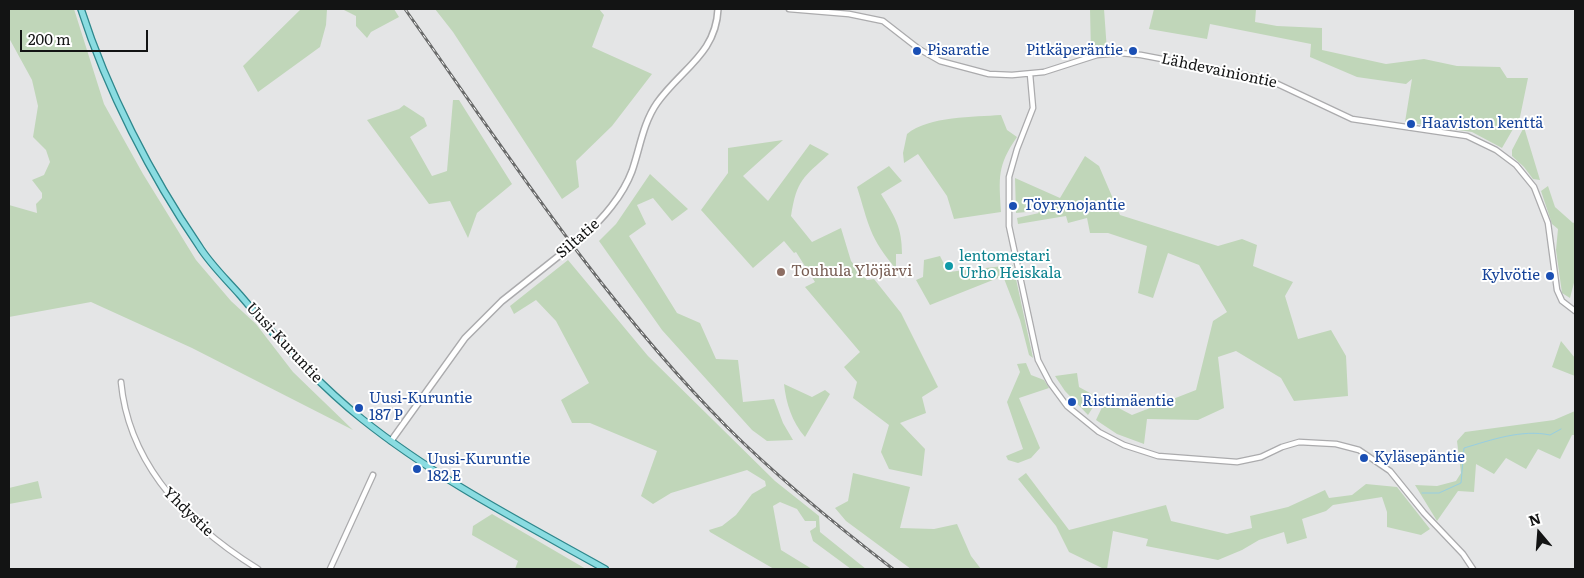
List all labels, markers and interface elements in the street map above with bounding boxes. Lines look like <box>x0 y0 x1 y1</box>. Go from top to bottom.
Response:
scale bar <box>22 20 150 52</box>
text: 200 m <box>28 27 71 50</box>
place label: Pisaratie <box>927 42 989 60</box>
place label: Pitkäperäntie <box>1026 42 1123 60</box>
marker: Pisaratie <box>911 45 923 57</box>
marker: Pitkäperäntie <box>1127 45 1139 57</box>
street label: Lähdevainiontie <box>1160 50 1278 92</box>
place label: Haaviston kenttä <box>1421 115 1543 133</box>
marker: Haaviston kenttä <box>1405 118 1417 130</box>
place label: Töyrynojantie <box>1023 197 1125 215</box>
marker: Töyrynojantie <box>1007 200 1019 212</box>
street label: Siltatie <box>553 215 603 263</box>
place label: lentomestari Urho Heiskala <box>959 248 1062 283</box>
marker: lentomestari Urho Heiskala <box>943 260 955 272</box>
place label: Touhula Ylöjärvi <box>791 263 912 281</box>
marker: Touhula Ylöjärvi <box>775 266 787 278</box>
place label: Kylvötie <box>1481 267 1540 285</box>
marker: Kylvötie <box>1544 270 1556 282</box>
street label: Uusi-Kuruntie <box>242 299 326 387</box>
place label: Uusi-Kuruntie 187 P <box>369 390 472 425</box>
place label: Ristimäentie <box>1082 393 1174 411</box>
marker: Ristimäentie <box>1066 396 1078 408</box>
marker: Uusi-Kuruntie 187 P <box>353 402 365 414</box>
place label: Kyläsepäntie <box>1374 449 1465 467</box>
place label: Uusi-Kuruntie 182 E <box>427 451 530 486</box>
marker: Kyläsepäntie <box>1358 452 1370 464</box>
marker: Uusi-Kuruntie 182 E <box>411 463 423 475</box>
street label: Yhdystie <box>159 484 217 540</box>
text: N <box>1526 507 1543 530</box>
north arrow <box>1514 508 1564 558</box>

